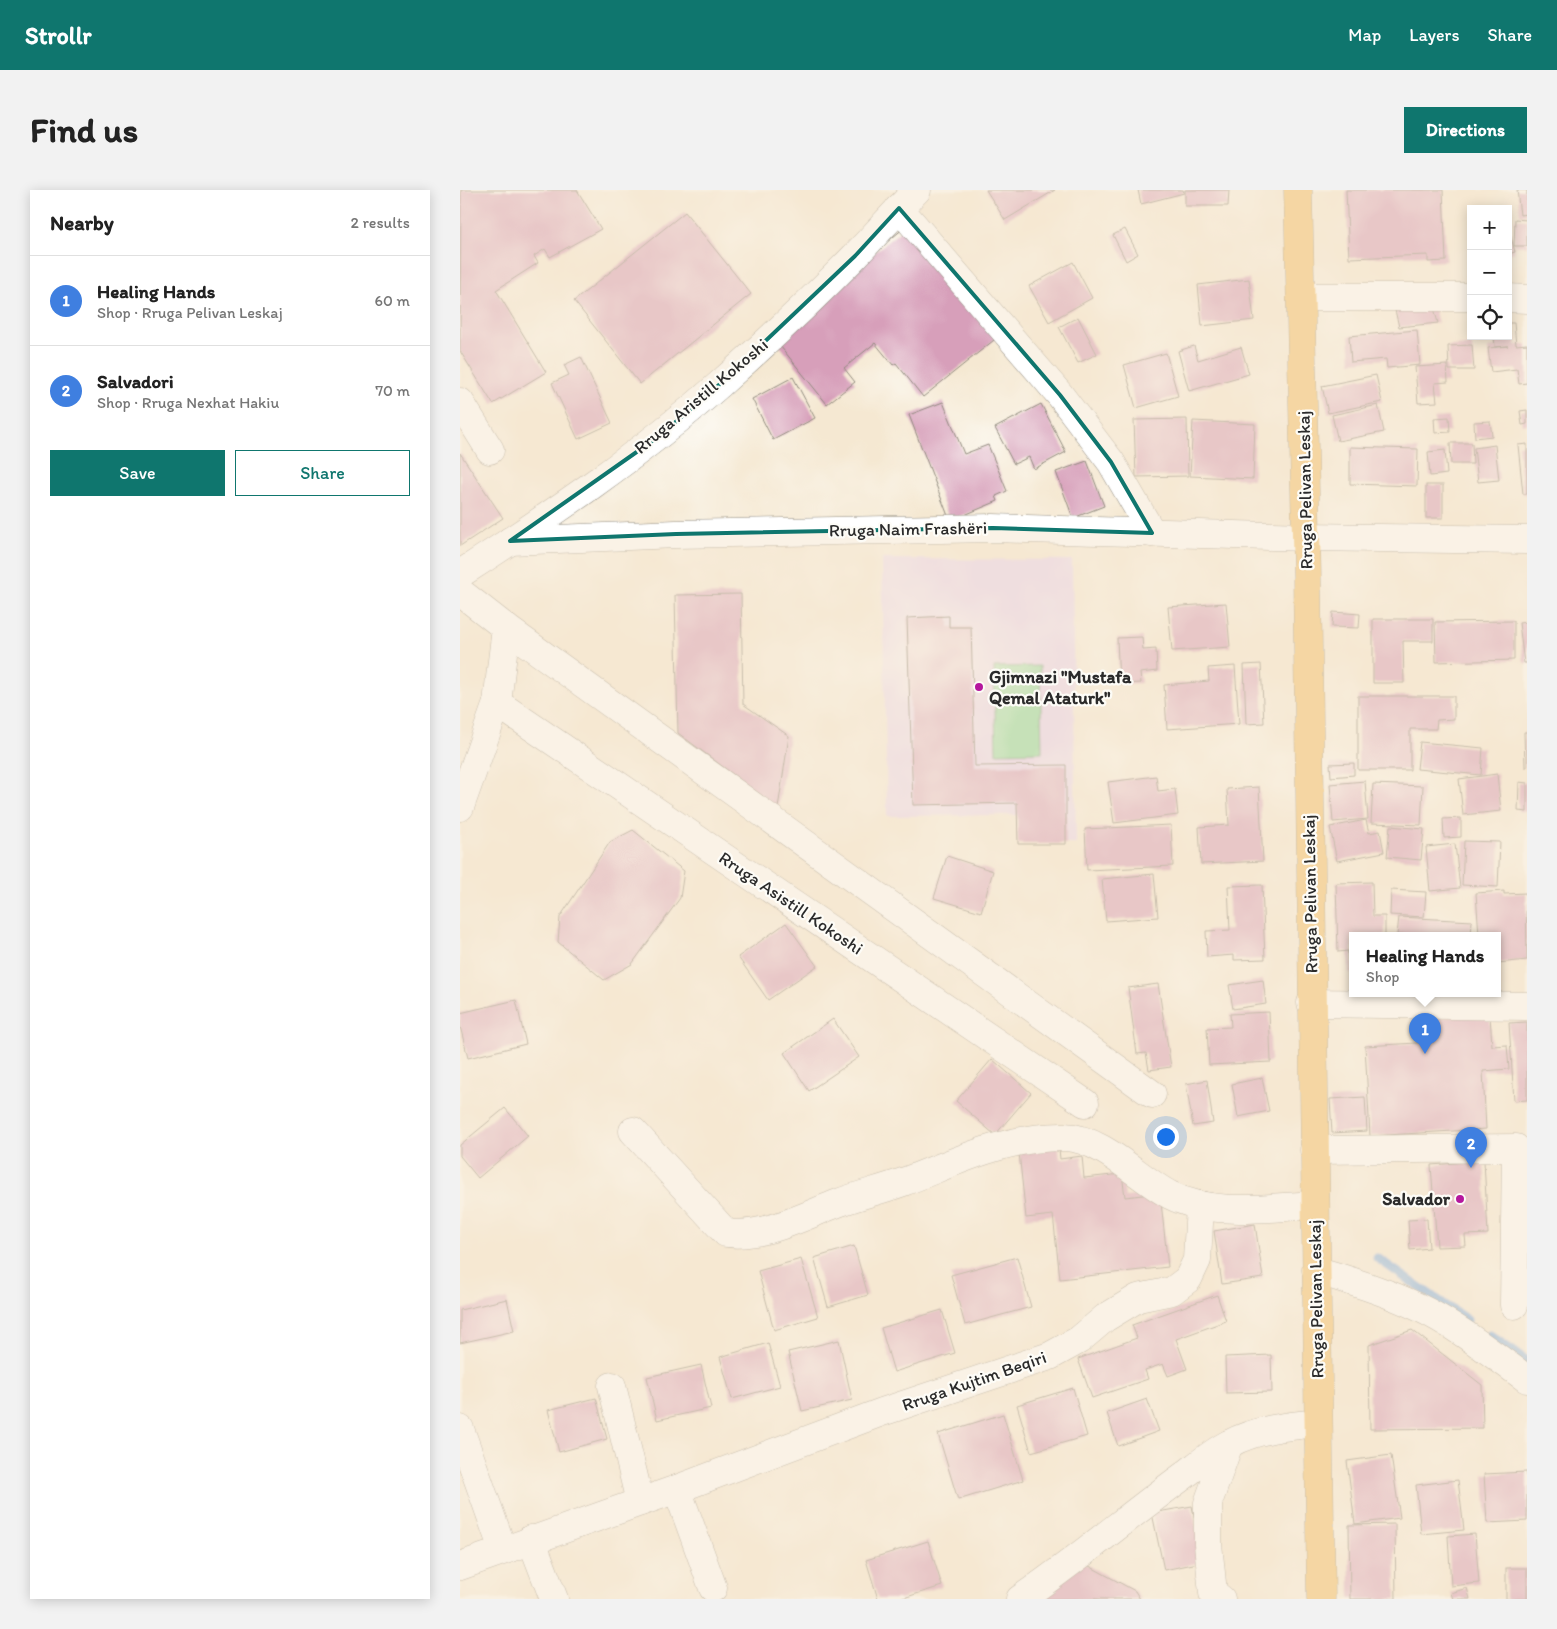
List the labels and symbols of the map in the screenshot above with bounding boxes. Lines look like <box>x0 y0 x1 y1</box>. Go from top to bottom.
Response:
street label: Rruga Aristill Kokoshi <box>629 334 773 458</box>
street label: Rruga Pelivan Leskaj <box>1293 411 1317 569</box>
street label: Rruga Naim Frashëri <box>829 517 987 541</box>
place label: Gjimnazi "Mustafa Qemal Ataturk" <box>989 666 1132 709</box>
marker: Gjimnazi "Mustafa Qemal Ataturk" <box>973 681 985 693</box>
street label: Rruga Pelivan Leskaj <box>1298 815 1322 973</box>
street label: Rruga Asistill Kokoshi <box>715 847 867 959</box>
pin: 1 <box>1409 1013 1441 1054</box>
your location <box>1153 1124 1179 1150</box>
pin: 2 <box>1455 1127 1487 1168</box>
place label: Salvador <box>1382 1188 1451 1210</box>
marker: Salvador <box>1454 1193 1466 1205</box>
street label: Rruga Pelivan Leskaj <box>1304 1220 1328 1378</box>
street label: Rruga Kujtim Beqiri <box>899 1346 1049 1416</box>

